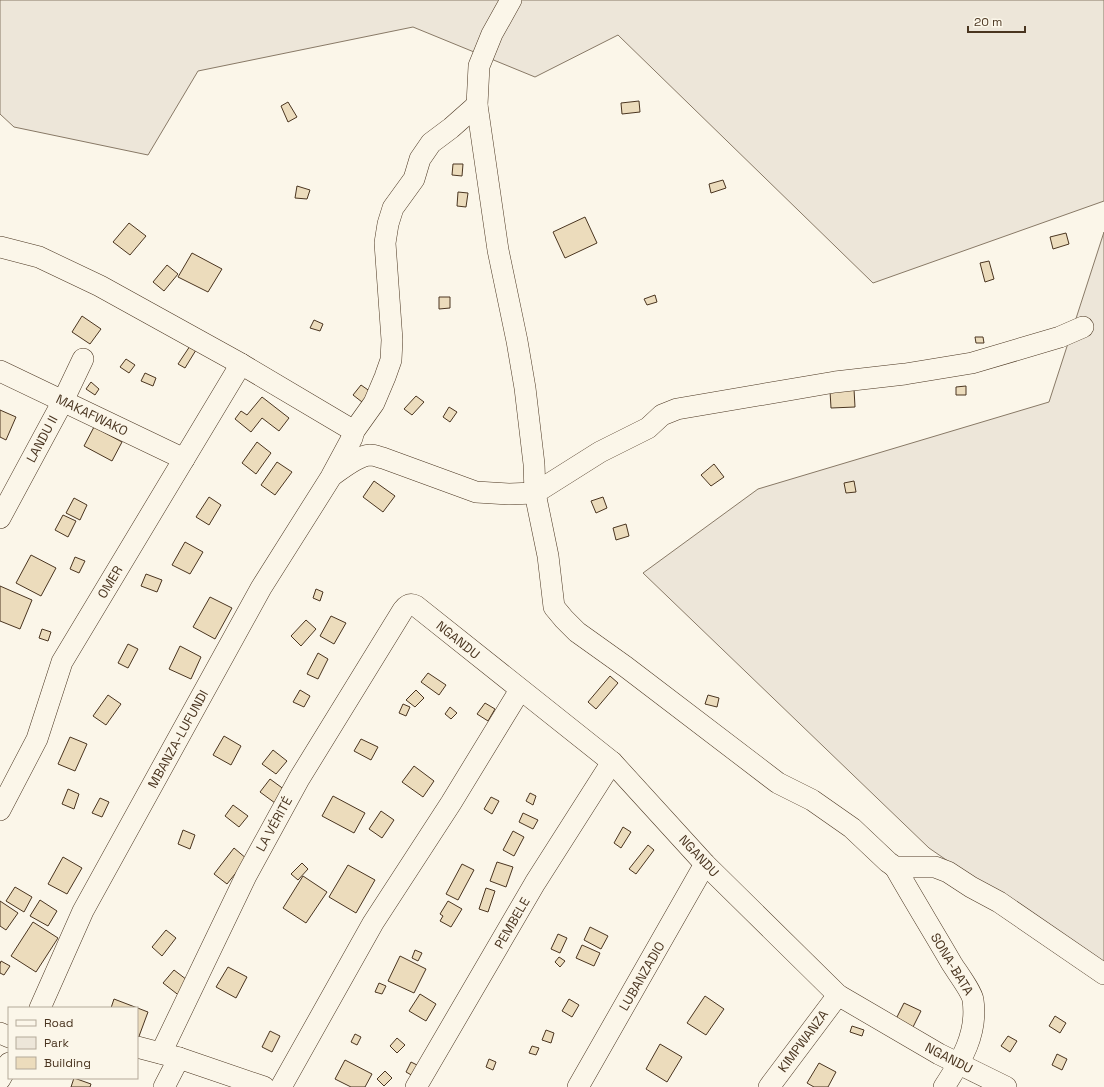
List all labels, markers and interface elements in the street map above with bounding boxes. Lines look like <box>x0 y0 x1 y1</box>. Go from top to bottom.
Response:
scale bar <box>968 8 1025 34</box>
text: 20 m <box>974 14 1002 30</box>
street label: MAKAFWAKO <box>53 390 131 440</box>
street label: LANDU II <box>23 413 61 465</box>
street label: OMER <box>94 562 126 602</box>
street label: NGANDU <box>433 617 483 663</box>
street label: MBANZA-LUFUNDI <box>144 687 212 791</box>
street label: LA VÉRITÉ <box>252 794 296 854</box>
street label: NGANDU <box>675 831 723 881</box>
street label: PEMBELE <box>490 894 534 952</box>
street label: SONA-BATA <box>927 930 977 998</box>
street label: LUBANZADIO <box>615 938 669 1014</box>
street label: KIMPWANZA <box>774 1006 832 1076</box>
legend <box>8 1007 138 1079</box>
text: Road <box>44 1015 73 1031</box>
text: Park <box>44 1035 69 1051</box>
street label: NGANDU <box>922 1039 976 1077</box>
text: Building <box>44 1055 91 1071</box>

